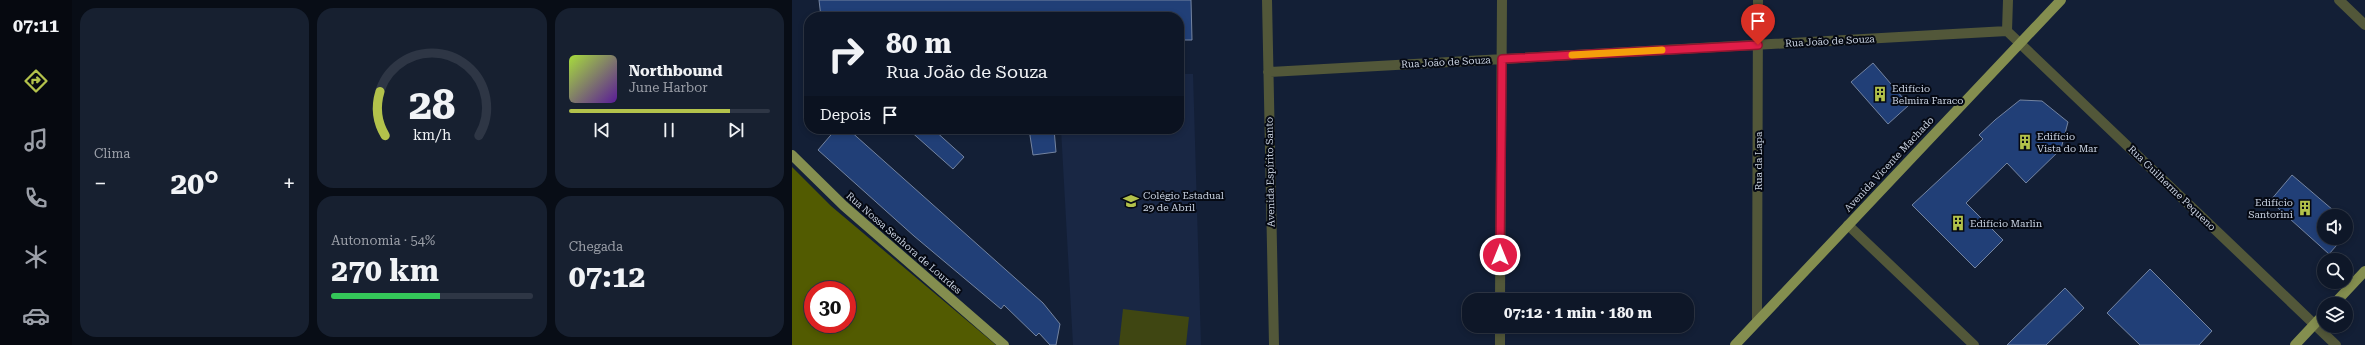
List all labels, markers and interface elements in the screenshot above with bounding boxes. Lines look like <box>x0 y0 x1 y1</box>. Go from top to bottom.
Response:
pin <box>1741 4 1775 45</box>
icon: arrive <box>1747 10 1769 32</box>
text: 07:11 <box>13 15 59 36</box>
text: 80 m <box>886 27 951 60</box>
icon: right <box>820 28 872 80</box>
street label: Rua João de Souza <box>1785 33 1876 49</box>
street label: Rua João de Souza <box>1401 54 1492 70</box>
text: Rua João de Souza <box>886 61 1048 82</box>
text: Northbound <box>629 62 722 80</box>
icon: directions <box>22 67 50 95</box>
text: 28 <box>409 80 455 129</box>
text: June Harbor <box>629 80 708 95</box>
place label: Edifício Belmira Faraco <box>1892 83 1963 106</box>
building icon: Edifício Belmira Faraco <box>1871 85 1889 103</box>
icon: arrive <box>879 104 901 126</box>
text: Depois <box>820 106 871 124</box>
street label: Avenida Vicente Machado <box>1842 114 1936 214</box>
street label: Avenida Espírito Santo <box>1264 117 1276 227</box>
icon: previous <box>591 119 613 141</box>
icon: pause <box>658 119 680 141</box>
icon: next <box>725 119 747 141</box>
icon: music <box>22 126 50 154</box>
text: km/h <box>413 126 451 142</box>
street label: Rua da Lapa <box>1753 131 1764 190</box>
place label: Edifício Vista do Mar <box>2037 131 2098 154</box>
building icon: Edifício Vista do Mar <box>2016 133 2034 151</box>
street label: Rua Guilherme Pequeno <box>2126 143 2218 233</box>
text: Clima <box>94 146 130 161</box>
text: 20° <box>170 166 219 201</box>
text: − <box>94 171 106 196</box>
text: + <box>283 171 295 196</box>
icon: phone <box>22 184 50 212</box>
street label: Rua Nossa Senhora de Lourdes <box>844 190 964 296</box>
place label: Colégio Estadual 29 de Abril <box>1143 190 1224 213</box>
school or university icon: Colégio Estadual 29 de Abril <box>1122 192 1140 210</box>
place label: Edifício Santorini <box>2248 197 2293 220</box>
building icon: Edifício Santorini <box>2296 199 2314 217</box>
map controls <box>2317 209 2353 333</box>
button: sound <box>2317 209 2353 245</box>
building icon: Edifício Marlin <box>1949 214 1967 232</box>
place label: Edifício Marlin <box>1970 218 2043 229</box>
text: Autonomia · 54% <box>331 233 435 248</box>
position arrow <box>1479 234 1521 276</box>
text: Chegada <box>569 239 623 254</box>
icon: climate <box>22 243 50 271</box>
text: 270 km <box>331 253 439 288</box>
button: search <box>2317 253 2353 289</box>
text: 07:12 <box>569 259 645 294</box>
speed limit sign: 30 <box>804 281 856 333</box>
button: layers <box>2317 297 2353 333</box>
icon: car <box>22 302 50 330</box>
text: 07:12 · 1 min · 180 m <box>1504 304 1652 322</box>

